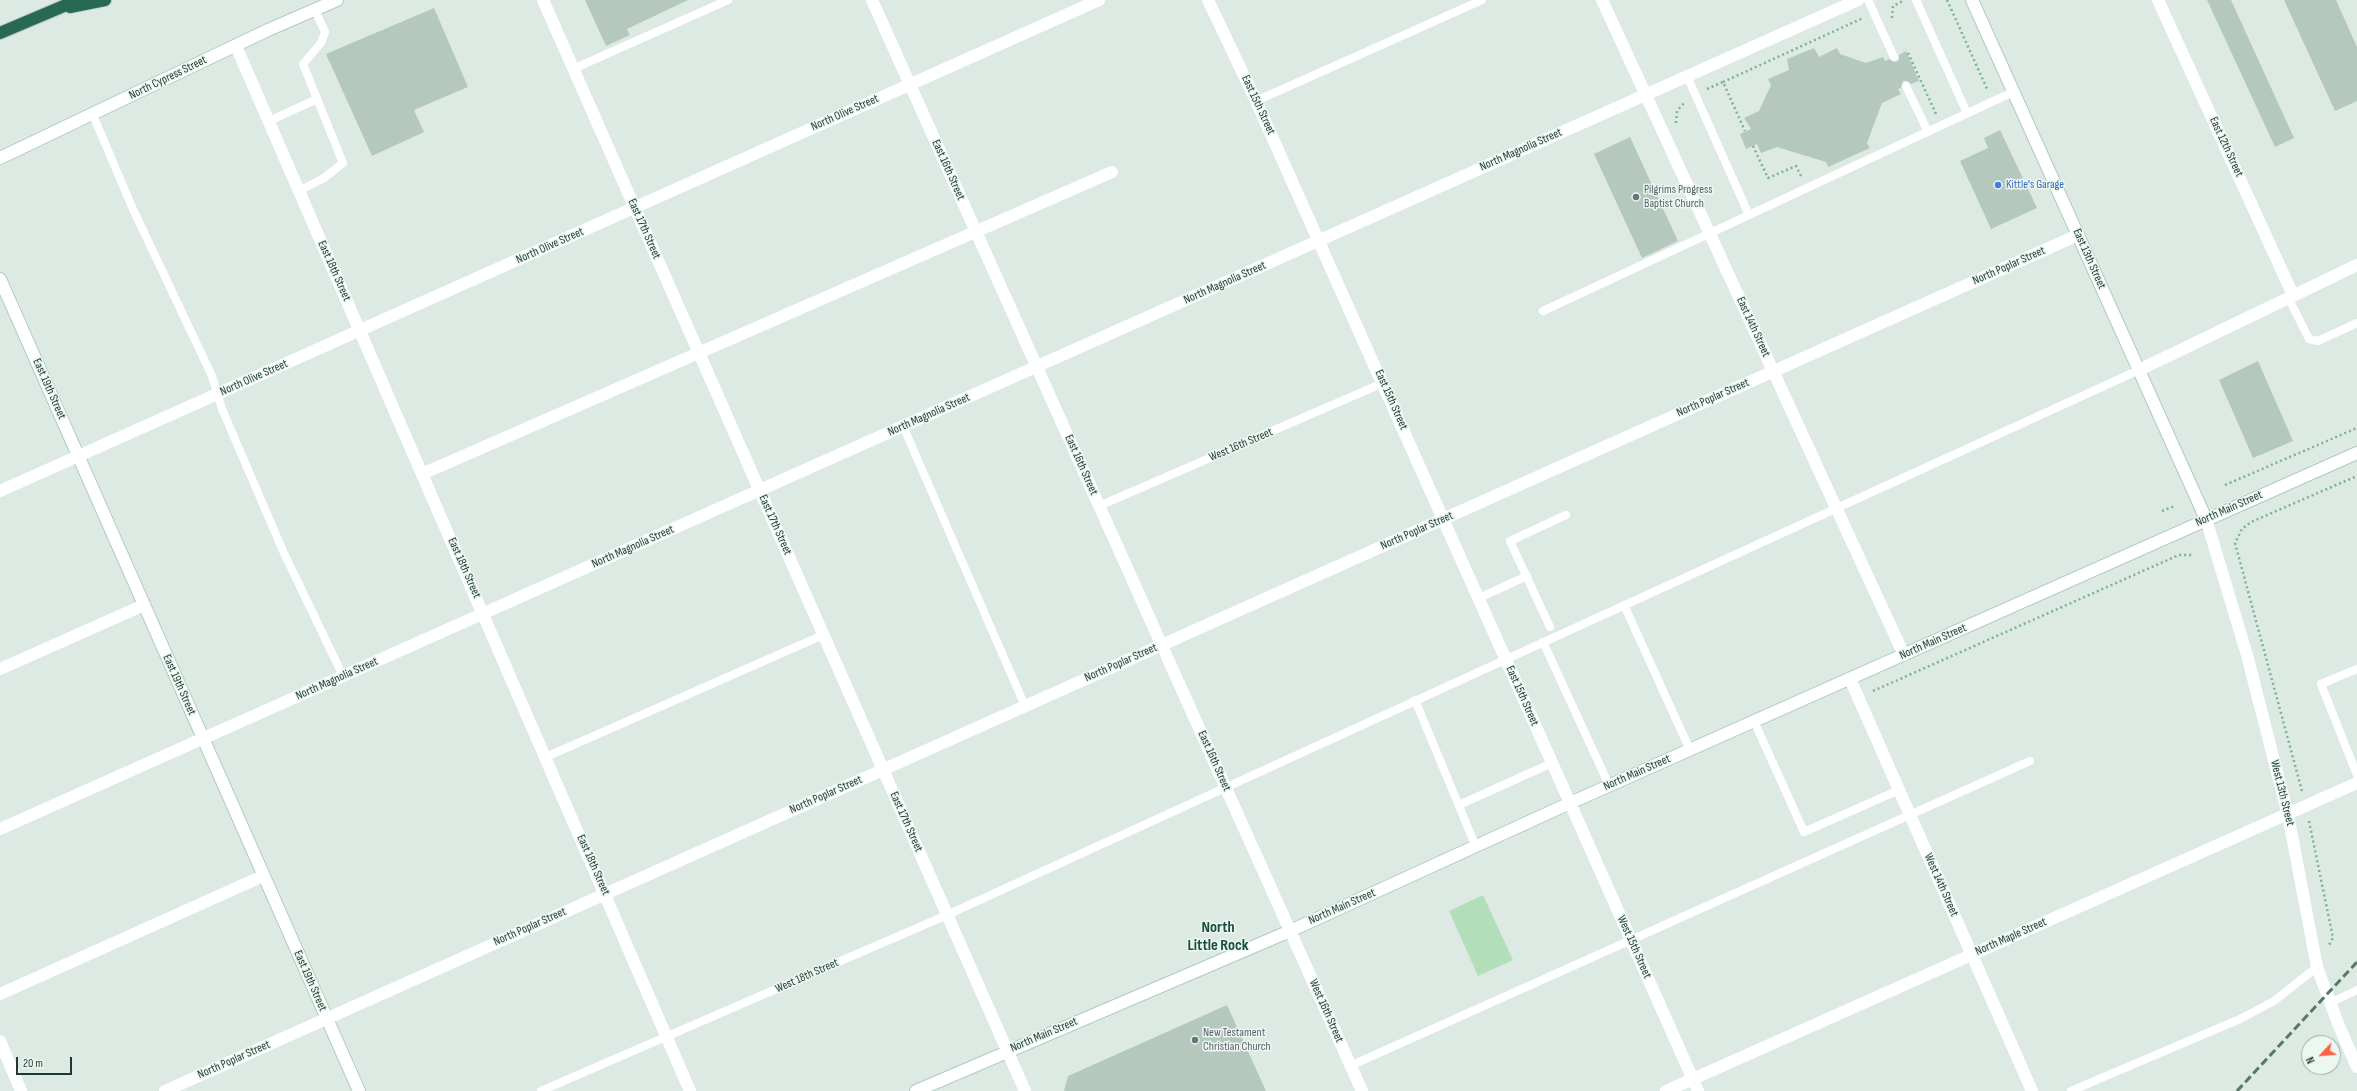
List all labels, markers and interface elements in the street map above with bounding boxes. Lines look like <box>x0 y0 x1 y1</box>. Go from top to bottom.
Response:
street label: North Cypress Street <box>127 53 209 103</box>
street label: East 15th Street <box>1238 73 1278 137</box>
street label: North Olive Street <box>809 92 881 134</box>
street label: East 12th Street <box>2206 115 2246 179</box>
street label: North Magnolia Street <box>1478 125 1564 175</box>
street label: East 16th Street <box>928 138 968 202</box>
place label: Kittle's Garage <box>2006 178 2064 192</box>
marker: Kittle's Garage <box>1993 180 2003 190</box>
place label: Pilgrims Progress Baptist Church <box>1644 183 1713 211</box>
marker: Pilgrims Progress Baptist Church <box>1631 192 1641 202</box>
street label: East 17th Street <box>624 197 664 261</box>
street label: North Olive Street <box>514 225 586 267</box>
street label: East 13th Street <box>2069 227 2109 291</box>
street label: East 18th Street <box>314 239 354 303</box>
street label: North Poplar Street <box>1970 244 2048 288</box>
street label: North Magnolia Street <box>1182 258 1268 308</box>
street label: East 14th Street <box>1733 295 1773 359</box>
street label: East 19th Street <box>29 356 69 422</box>
street label: North Olive Street <box>218 357 290 399</box>
street label: East 15th Street <box>1371 368 1411 432</box>
street label: North Poplar Street <box>1674 376 1752 420</box>
street label: North Magnolia Street <box>886 390 972 440</box>
street label: West 16th Street <box>1207 425 1275 465</box>
street label: East 16th Street <box>1061 433 1101 497</box>
street label: North Main Street <box>2193 488 2265 530</box>
street label: East 17th Street <box>755 493 795 557</box>
street label: North Poplar Street <box>1378 509 1456 553</box>
street label: North Magnolia Street <box>590 522 676 572</box>
street label: East 18th Street <box>444 536 484 600</box>
street label: North Main Street <box>1897 621 1969 663</box>
street label: North Poplar Street <box>1082 641 1160 685</box>
street label: East 19th Street <box>159 652 199 718</box>
street label: North Magnolia Street <box>294 654 380 704</box>
street label: East 15th Street <box>1502 664 1542 728</box>
street label: East 16th Street <box>1194 729 1234 793</box>
street label: North Main Street <box>1601 752 1673 794</box>
street label: West 13th Street <box>2267 758 2297 828</box>
street label: North Poplar Street <box>787 773 865 817</box>
street label: East 17th Street <box>886 790 926 854</box>
street label: East 18th Street <box>573 833 613 897</box>
street label: West 14th Street <box>1921 851 1961 919</box>
street label: North Main Street <box>1306 886 1378 928</box>
street label: North Poplar Street <box>491 905 569 949</box>
street label: West 15th Street <box>1614 913 1654 981</box>
street label: North Maple Street <box>1973 915 2049 959</box>
district label: North Little Rock <box>1188 918 1248 956</box>
street label: East 19th Street <box>290 948 330 1014</box>
street label: West 18th Street <box>773 956 841 996</box>
street label: West 16th Street <box>1306 977 1346 1045</box>
street label: North Main Street <box>1008 1014 1080 1056</box>
place label: New Testament Christian Church <box>1203 1026 1271 1054</box>
marker: New Testament Christian Church <box>1190 1035 1200 1045</box>
north arrow <box>2301 1035 2341 1075</box>
street label: North Poplar Street <box>195 1038 273 1082</box>
scale bar <box>18 1049 74 1075</box>
text: N <box>2304 1055 2318 1066</box>
text: 20 m <box>23 1056 43 1071</box>

